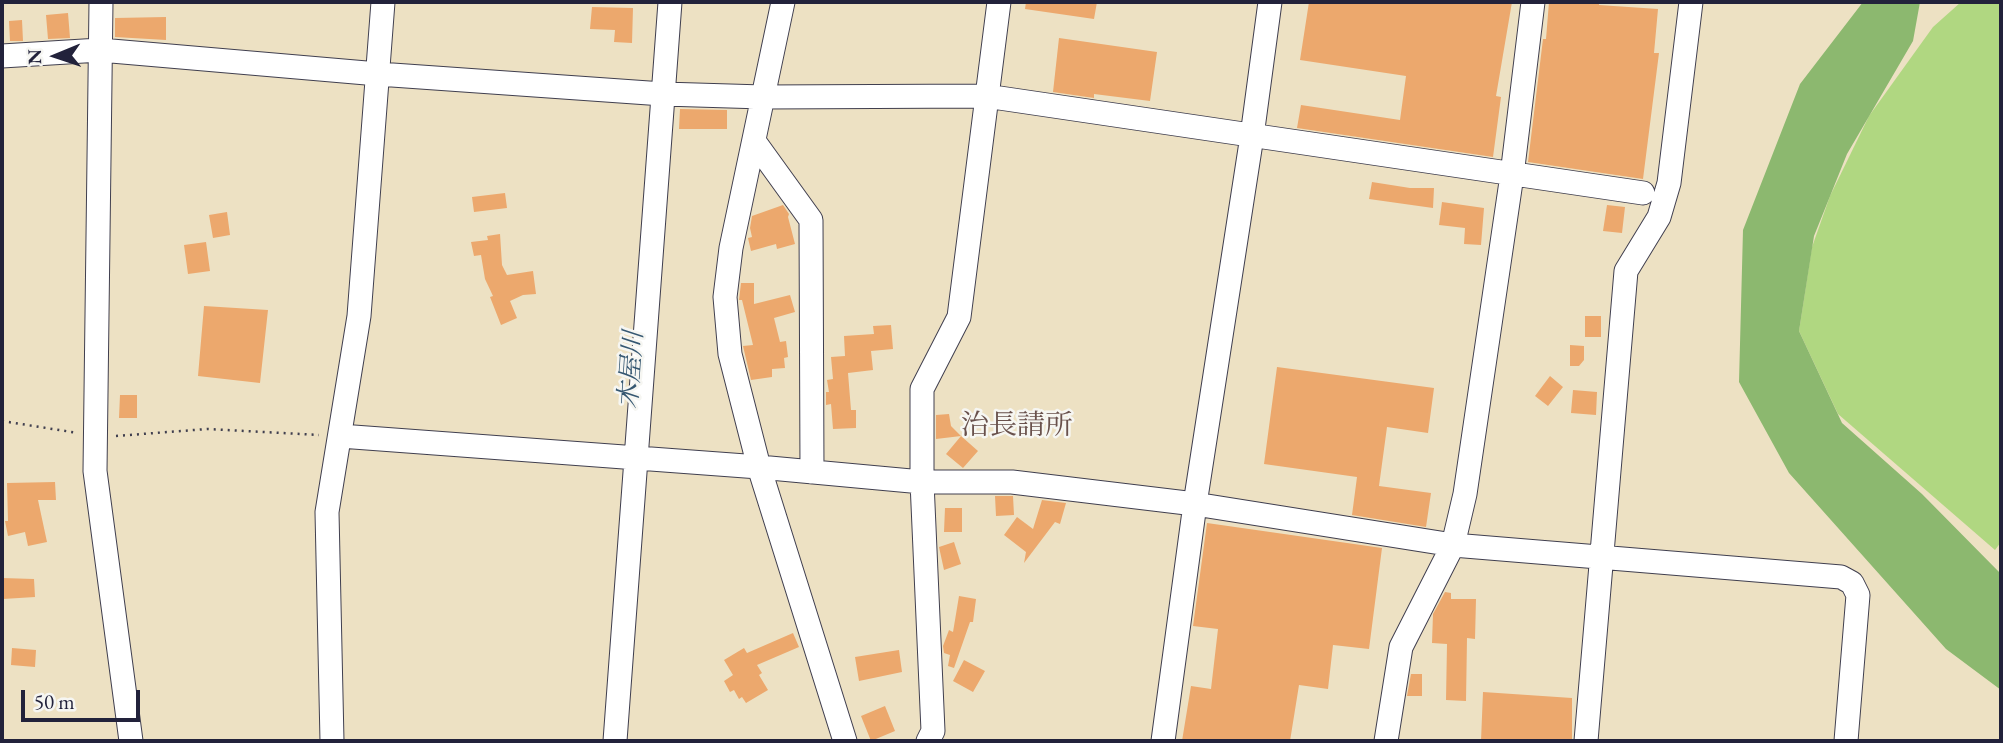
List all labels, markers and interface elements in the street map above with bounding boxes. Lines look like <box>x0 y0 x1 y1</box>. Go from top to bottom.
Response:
north arrow <box>21 21 91 91</box>
text: N <box>22 49 47 65</box>
water label: 木屋川 <box>614 330 650 410</box>
district label: 治長請所 <box>961 409 1073 443</box>
scale bar <box>24 676 144 720</box>
text: 50 m <box>34 688 75 715</box>

